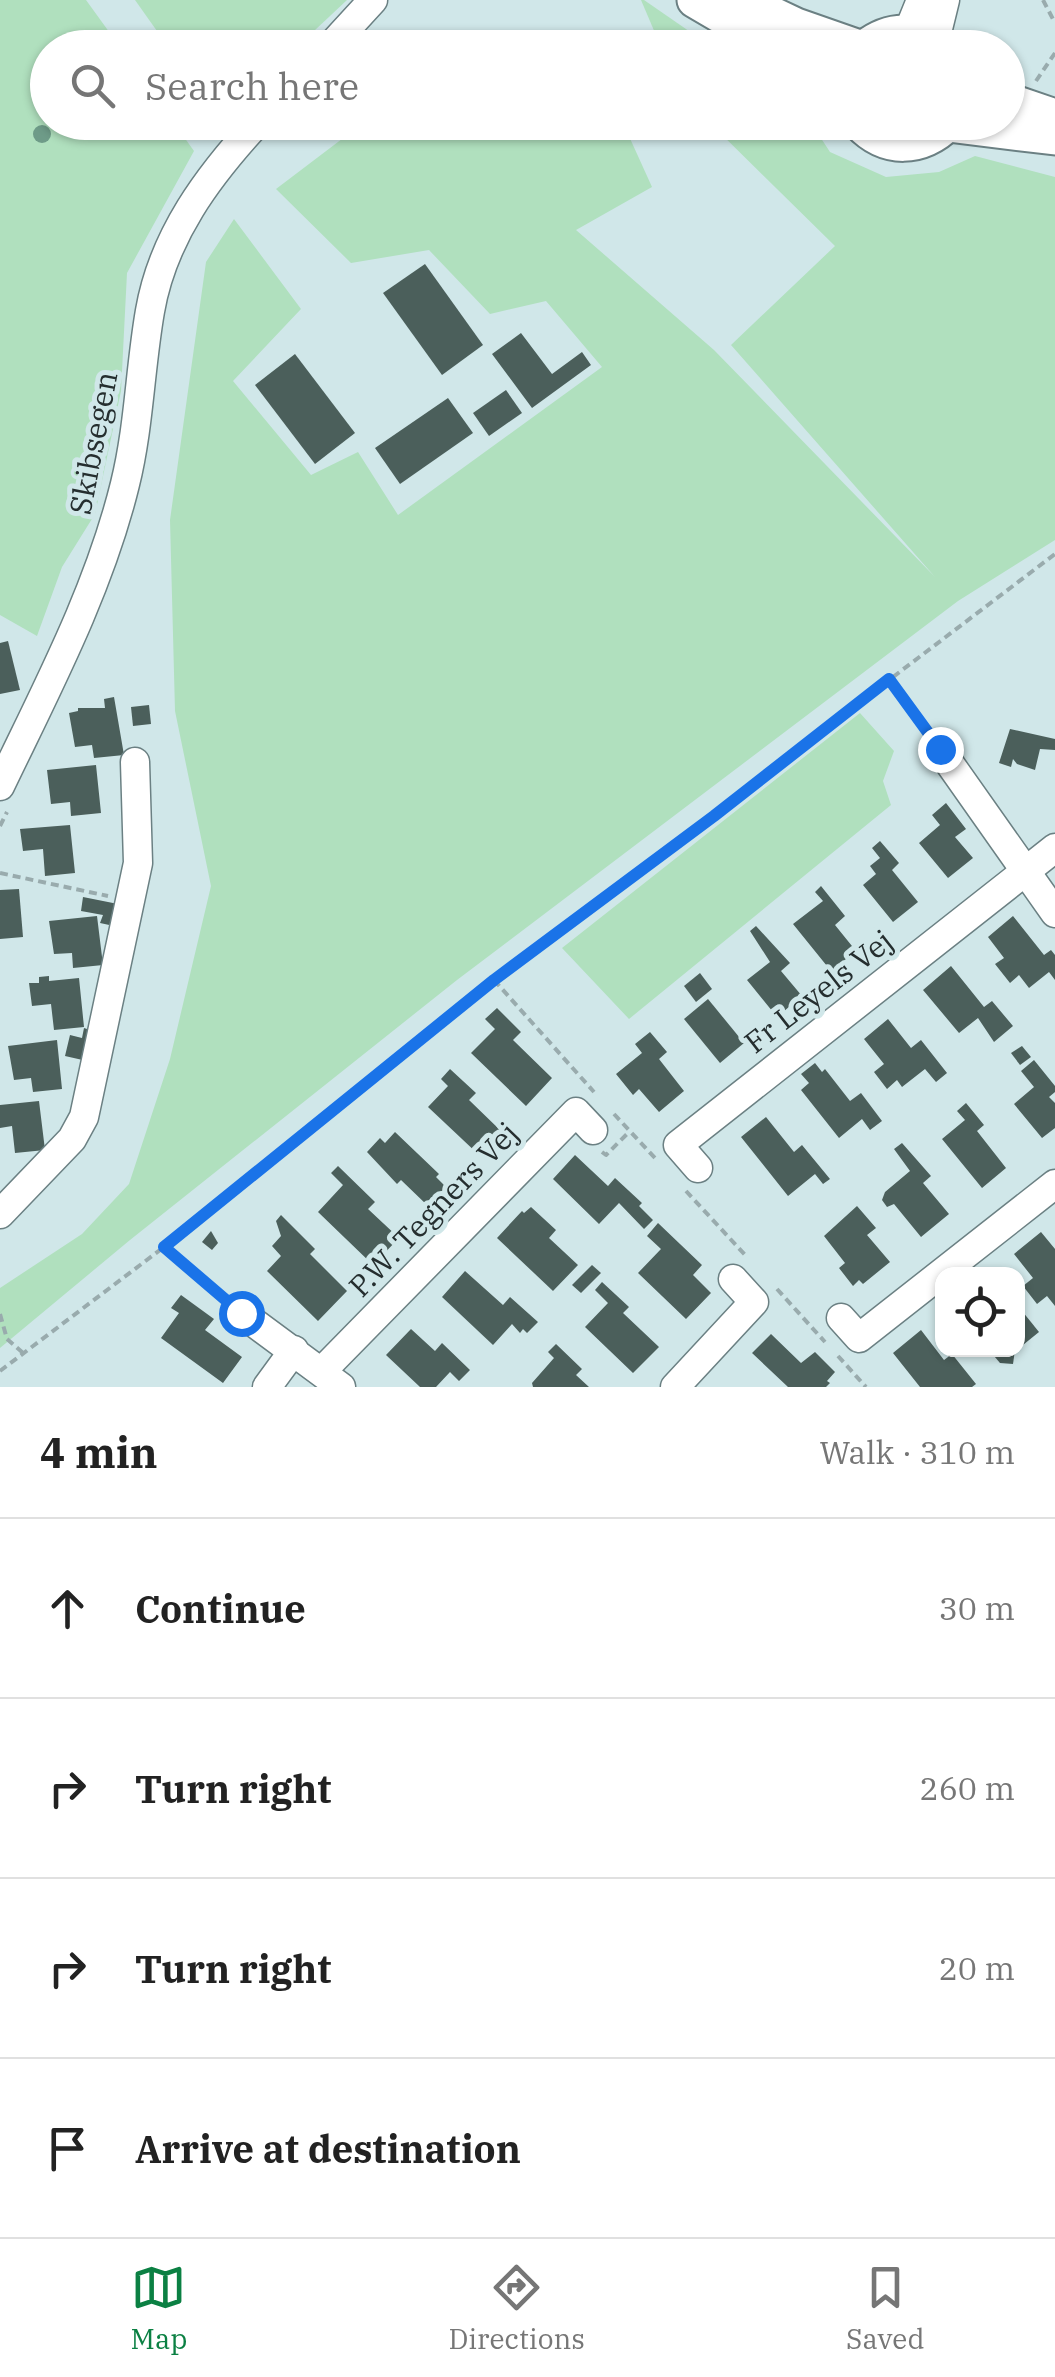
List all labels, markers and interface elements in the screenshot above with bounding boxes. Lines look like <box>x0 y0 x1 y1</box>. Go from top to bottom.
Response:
search box <box>30 30 1025 140</box>
icon: search <box>65 58 120 113</box>
text: Search here <box>145 61 359 110</box>
street label: Skibsegen <box>60 368 125 517</box>
route end <box>918 727 964 773</box>
street label: Fr Leyels Vej <box>736 921 900 1061</box>
street label: P.W. Tegners Vej <box>340 1113 526 1305</box>
map controls <box>935 1267 1025 1357</box>
button: locate <box>935 1267 1025 1357</box>
route start <box>219 1291 265 1337</box>
text: 4 min <box>40 1425 158 1480</box>
text: Walk · 310 m <box>819 1431 1015 1473</box>
icon: ahead <box>40 1581 95 1636</box>
text: Continue <box>135 1584 306 1633</box>
text: 30 m <box>939 1587 1015 1629</box>
icon: right <box>40 1761 95 1816</box>
text: Turn right <box>135 1764 331 1813</box>
text: 260 m <box>919 1767 1015 1809</box>
icon: right <box>40 1941 95 1996</box>
text: Turn right <box>135 1944 331 1993</box>
text: 20 m <box>939 1947 1015 1989</box>
icon: arrive <box>40 2121 95 2176</box>
text: Arrive at destination <box>135 2124 521 2173</box>
tab: Map <box>131 2260 187 2357</box>
tab: Directions <box>448 2260 585 2357</box>
tab: Saved <box>846 2260 924 2357</box>

